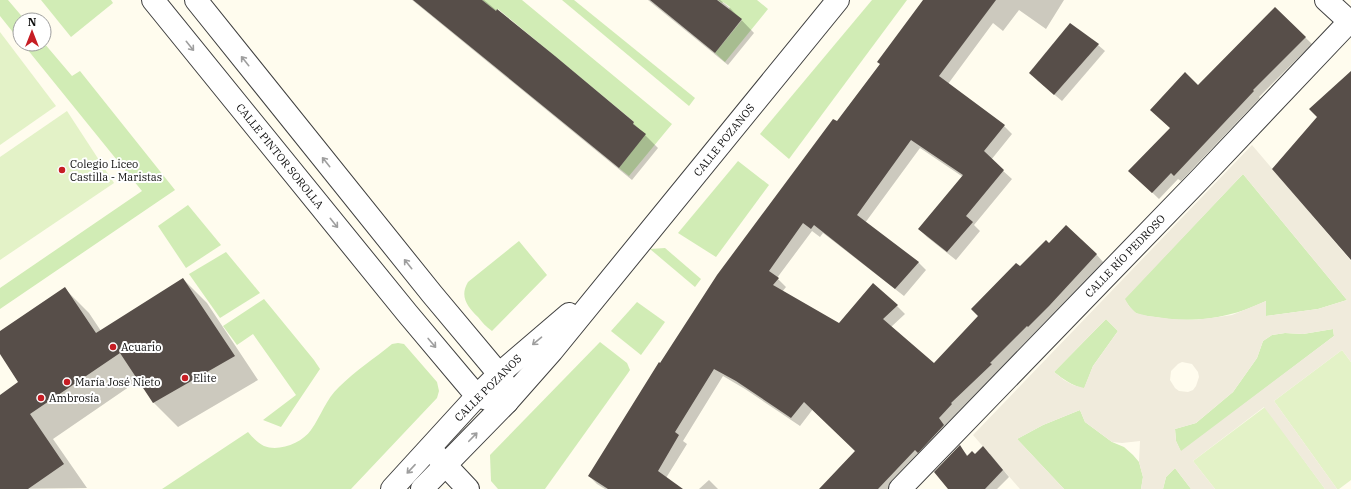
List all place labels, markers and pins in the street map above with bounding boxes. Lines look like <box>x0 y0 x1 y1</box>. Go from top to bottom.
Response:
place label: Colegio Liceo Castilla - Maristas <box>70 157 162 184</box>
marker: Colegio Liceo Castilla - Maristas <box>57 165 67 175</box>
place label: Acuario <box>121 340 162 354</box>
marker: Acuario <box>108 342 118 352</box>
place label: Elite <box>193 371 217 385</box>
marker: Elite <box>180 373 190 383</box>
place label: María José Nieto <box>75 375 160 389</box>
marker: María José Nieto <box>62 377 72 387</box>
place label: Ambrosía <box>49 391 100 405</box>
marker: Ambrosía <box>36 393 46 403</box>

